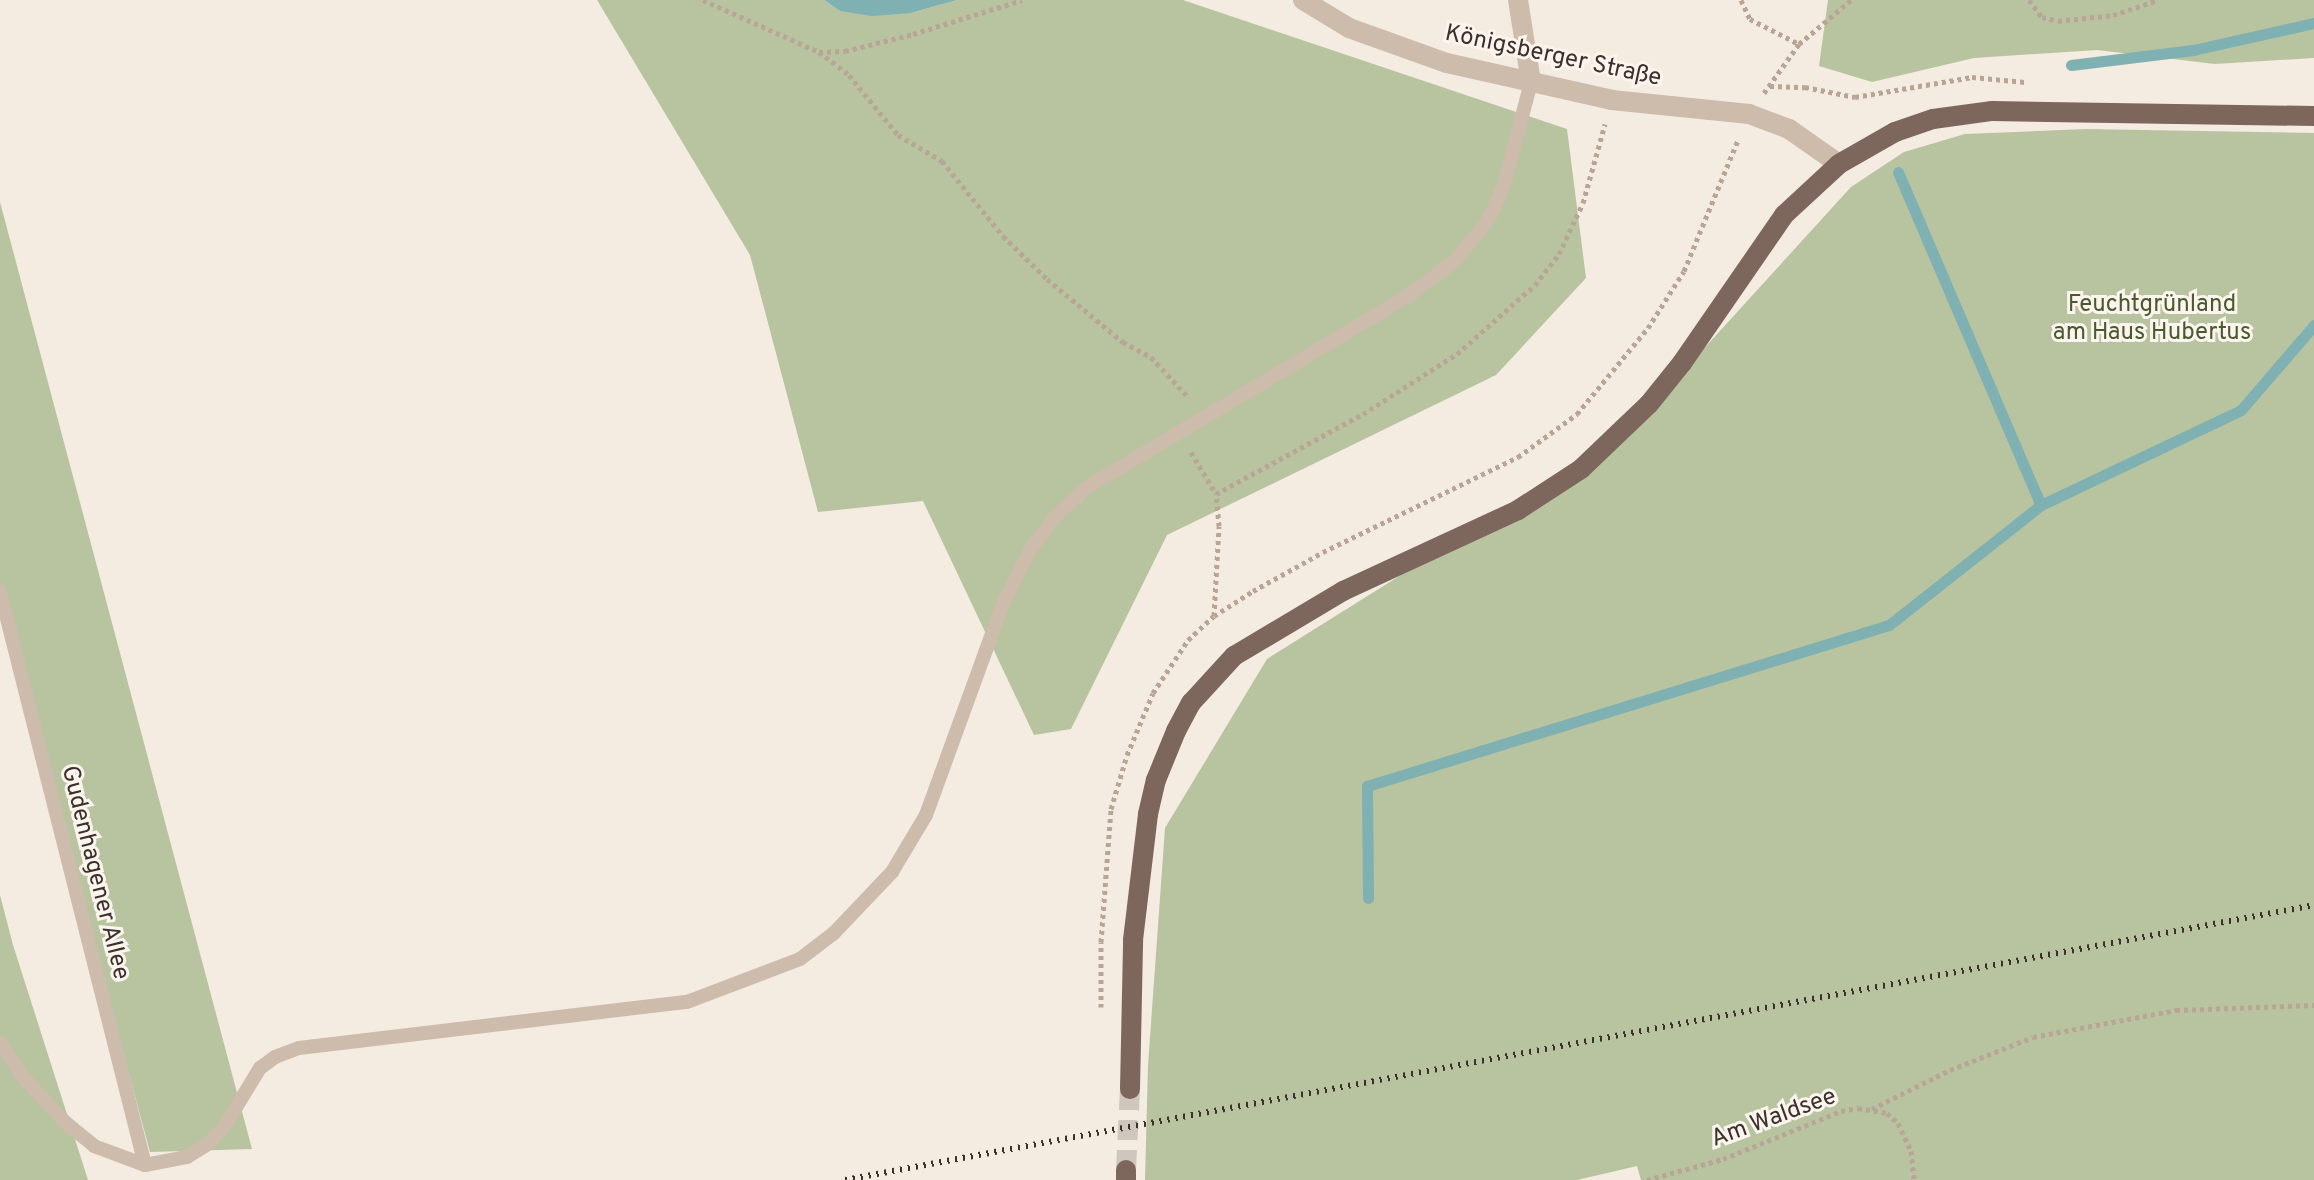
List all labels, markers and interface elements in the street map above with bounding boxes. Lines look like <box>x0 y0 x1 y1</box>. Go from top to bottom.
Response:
street label: Königsberger Straße <box>1442 20 1664 94</box>
park label: Feuchtgrünland am Haus Hubertus <box>2053 292 2251 348</box>
street label: Gudenhagener Allee <box>53 763 135 983</box>
street label: Am Waldsee <box>1707 1083 1841 1155</box>

